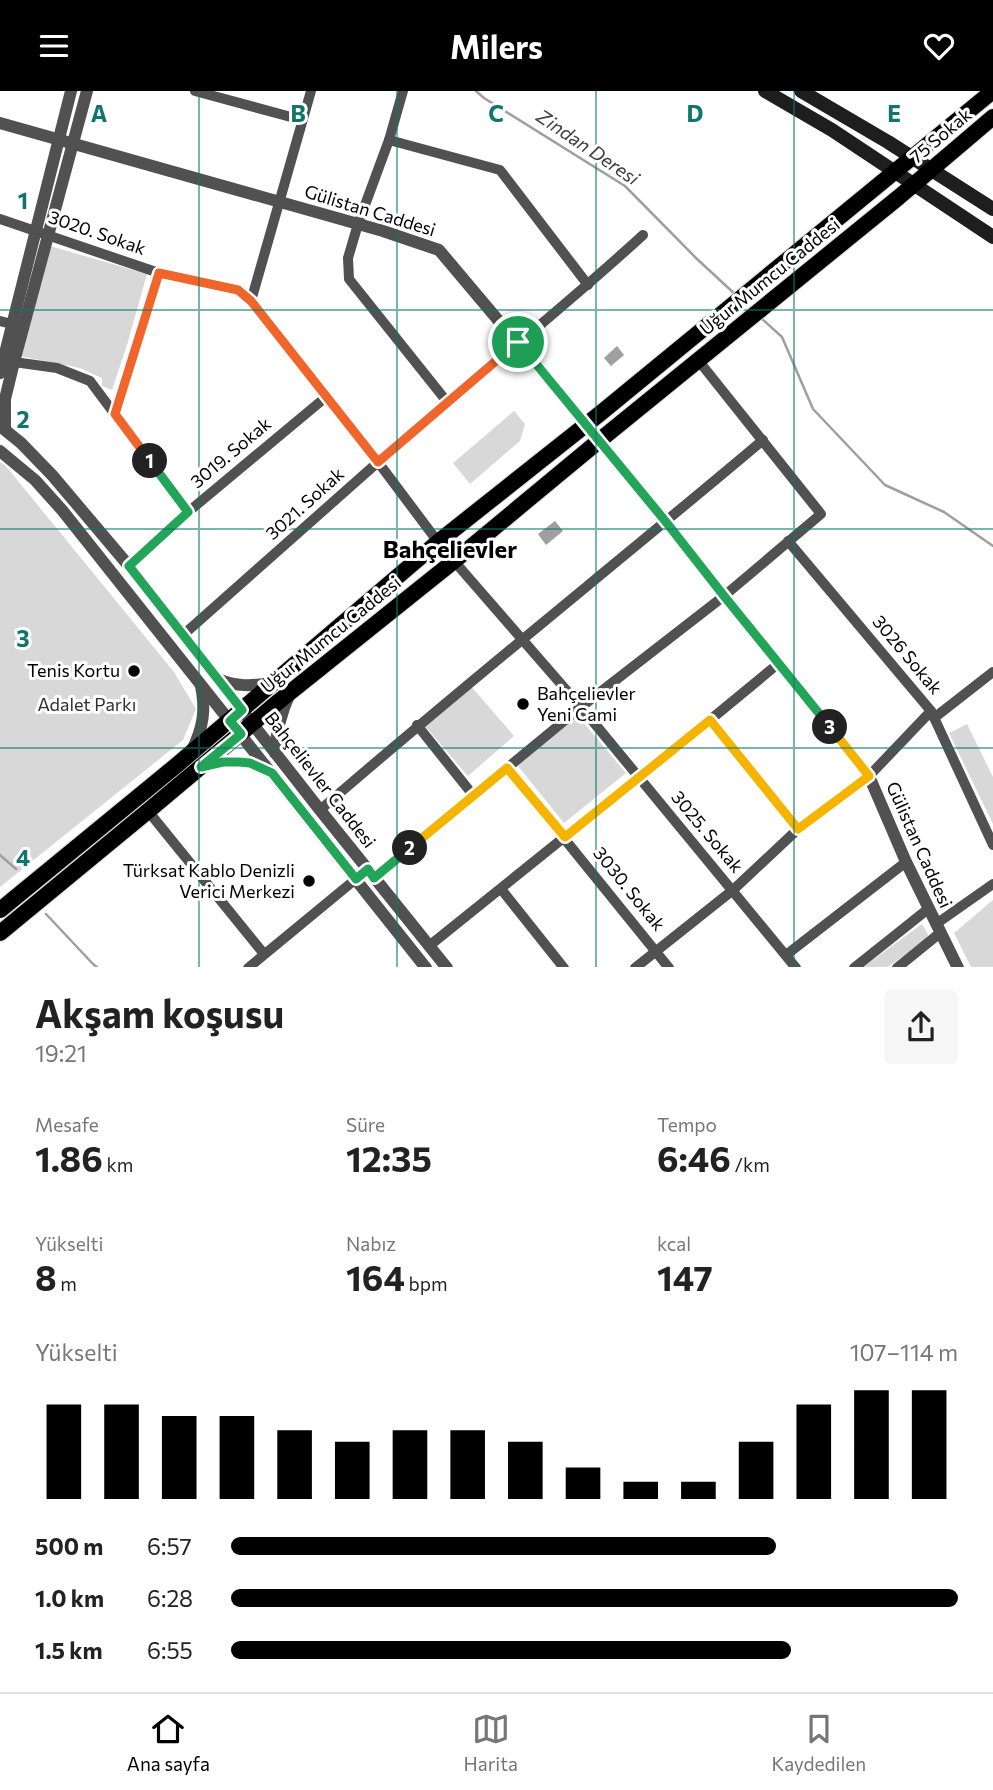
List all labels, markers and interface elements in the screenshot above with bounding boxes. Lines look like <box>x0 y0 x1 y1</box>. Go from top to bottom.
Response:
text: Milers <box>450 26 543 66</box>
icon: menu <box>35 27 73 65</box>
icon: heart <box>920 27 958 65</box>
text: A <box>91 99 108 127</box>
text: B <box>290 99 306 127</box>
text: C <box>488 99 504 127</box>
text: D <box>687 99 704 127</box>
text: E <box>887 99 901 127</box>
water label: Zindan Deresi <box>532 103 645 190</box>
street label: 75 Sokak <box>905 103 976 167</box>
street label: Gülistan Caddesi <box>302 180 439 240</box>
text: 1 <box>18 186 28 214</box>
street label: 3020. Sokak <box>46 205 149 259</box>
street label: Uğur Mumcu Caddesi <box>695 213 844 339</box>
pin <box>488 312 548 372</box>
icon: arrive <box>499 323 537 361</box>
text: 2 <box>16 405 30 433</box>
street label: 3019. Sokak <box>186 412 275 492</box>
pin: 1 <box>132 443 168 479</box>
text: 1 <box>145 449 154 472</box>
street label: 3021. Sokak <box>261 462 348 544</box>
district label: Bahçelievler <box>383 534 517 563</box>
street label: Uğur Mumcu Caddesi <box>256 571 405 697</box>
street label: 3026 Sokak <box>868 610 947 699</box>
text: 3 <box>16 624 30 652</box>
place label: Tenis Kortu <box>27 659 120 681</box>
marker: Tenis Kortu <box>126 663 142 679</box>
place label: Bahçelievler Yeni Cami <box>537 682 636 725</box>
park label: Adalet Parkı <box>38 693 136 715</box>
marker: Bahçelievler Yeni Cami <box>515 696 531 712</box>
street label: Bahçelievler Caddesi <box>261 707 381 852</box>
pin: 3 <box>812 709 848 745</box>
text: 3 <box>824 715 835 738</box>
street label: Gülistan Caddesi <box>882 778 958 911</box>
street label: 3025. Sokak <box>667 786 748 877</box>
pin: 2 <box>392 831 428 865</box>
text: 2 <box>404 836 415 859</box>
street label: 3030. Sokak <box>589 842 670 935</box>
text: 4 <box>16 843 30 871</box>
place label: Türksat Kablo Denizli Verici Merkezi <box>123 859 295 902</box>
marker: Türksat Kablo Denizli Verici Merkezi <box>301 873 317 889</box>
text: Akşam koşusu <box>35 989 284 1036</box>
button: share <box>884 990 958 1064</box>
text: 19:21 <box>35 1039 87 1067</box>
text: Mesafe <box>35 1113 99 1136</box>
text: Süre <box>346 1113 385 1136</box>
text: Tempo <box>657 1113 717 1136</box>
text: 1.86 <box>35 1136 103 1179</box>
text: 12:35 <box>346 1136 432 1179</box>
text: 6:46 <box>657 1136 731 1179</box>
text: km <box>103 1153 133 1176</box>
text: /km <box>731 1153 770 1176</box>
text: Yükselti <box>35 1232 103 1255</box>
text: Nabız <box>346 1232 396 1255</box>
text: kcal <box>657 1232 691 1255</box>
text: 8 <box>35 1255 57 1298</box>
text: 164 <box>346 1255 405 1298</box>
text: 147 <box>657 1255 713 1298</box>
text: m <box>57 1272 77 1295</box>
text: bpm <box>405 1272 448 1295</box>
text: Yükselti <box>35 1338 118 1366</box>
text: 107–114 m <box>850 1338 958 1366</box>
text: 500 m <box>35 1532 103 1560</box>
text: 6:57 <box>147 1532 192 1560</box>
text: 1.0 km <box>35 1584 104 1612</box>
text: 6:28 <box>147 1584 193 1612</box>
text: 1.5 km <box>35 1636 103 1664</box>
text: 6:55 <box>147 1636 193 1664</box>
tab: Ana sayfa <box>127 1710 210 1775</box>
tab: Harita <box>463 1710 518 1775</box>
tab: Kaydedilen <box>772 1710 866 1775</box>

